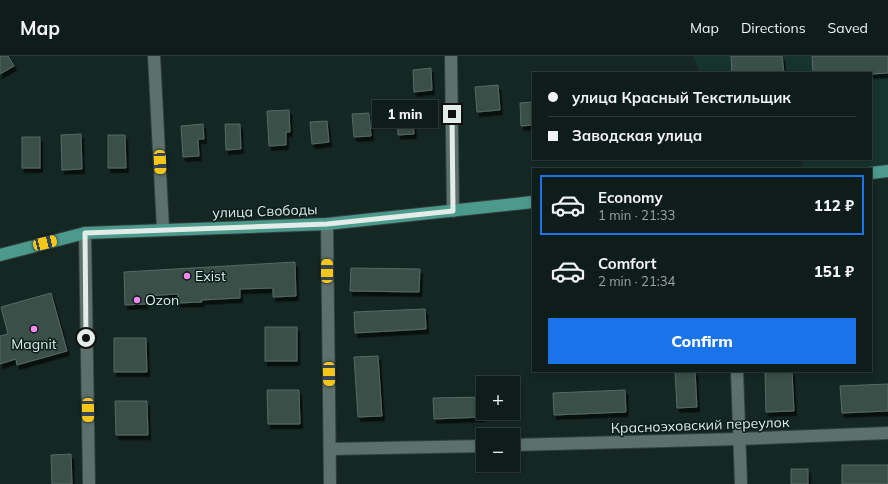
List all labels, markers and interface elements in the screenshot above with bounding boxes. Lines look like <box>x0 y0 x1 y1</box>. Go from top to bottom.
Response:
text: Map <box>20 16 60 40</box>
text: Map <box>690 19 719 37</box>
text: Directions <box>741 19 806 37</box>
text: Saved <box>828 19 868 37</box>
text: улица Красный Текстильщик <box>572 88 791 107</box>
callout: 1 min <box>372 100 438 128</box>
route end <box>443 105 461 123</box>
text: 1 min <box>388 106 422 122</box>
text: Заводская улица <box>572 126 702 145</box>
car <box>153 150 167 174</box>
icon: car <box>550 187 586 223</box>
text: Economy <box>598 188 663 207</box>
text: 112 ₽ <box>814 196 854 215</box>
street label: улица Свободы <box>212 200 318 222</box>
text: 1 min · 21:33 <box>598 207 675 223</box>
car <box>32 234 58 252</box>
icon: car <box>550 253 586 289</box>
text: Comfort <box>598 254 656 273</box>
car <box>321 259 333 283</box>
text: 151 ₽ <box>814 262 854 281</box>
place label: Exist <box>195 267 226 285</box>
marker: Exist <box>182 271 192 281</box>
text: 2 min · 21:34 <box>598 273 675 289</box>
place label: Ozon <box>145 291 179 309</box>
marker: Ozon <box>132 295 142 305</box>
button: Confirm <box>548 318 856 364</box>
marker: Magnit <box>29 324 39 334</box>
route start <box>77 329 95 347</box>
place label: Magnit <box>11 335 57 353</box>
car <box>323 362 335 386</box>
map controls <box>476 376 520 472</box>
button: + <box>476 376 520 420</box>
car <box>82 398 94 422</box>
street label: Красноэховский переулок <box>610 413 790 437</box>
button: − <box>476 428 520 472</box>

